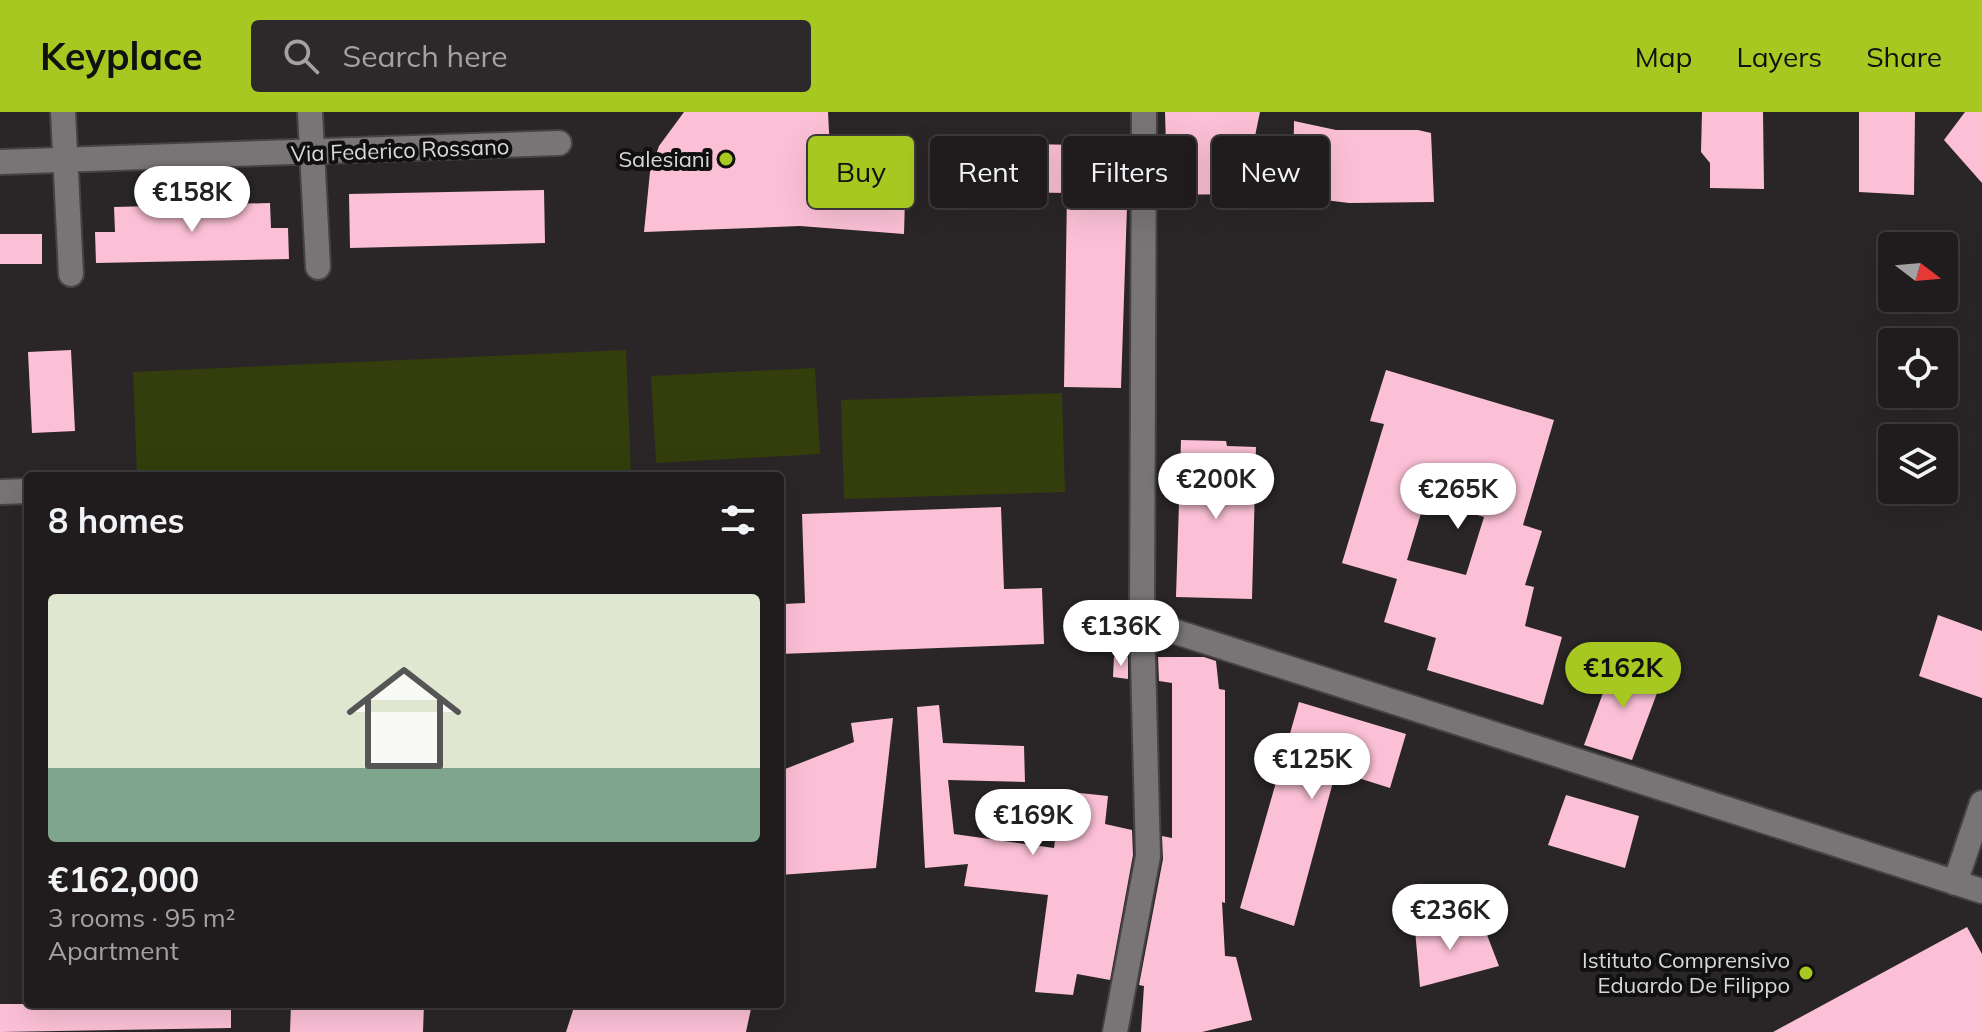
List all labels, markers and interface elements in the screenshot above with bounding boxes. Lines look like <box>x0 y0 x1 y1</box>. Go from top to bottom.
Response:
search box <box>251 20 811 92</box>
text: Keyplace <box>40 32 203 80</box>
icon: search <box>279 34 323 78</box>
text: Search here <box>343 37 508 75</box>
text: Map <box>1635 39 1692 74</box>
text: Layers <box>1736 39 1822 74</box>
text: Share <box>1866 39 1942 74</box>
street label: Via Federico Rossano <box>290 132 510 168</box>
chip: Buy <box>808 136 914 208</box>
chip: Rent <box>930 136 1047 208</box>
chip: Filters <box>1063 136 1196 208</box>
chip: New <box>1212 136 1329 208</box>
place label: Salesiani <box>618 145 710 173</box>
marker: Salesiani <box>717 150 735 168</box>
pin: €158K <box>136 166 248 234</box>
text: €158K <box>152 175 232 208</box>
north arrow <box>1878 232 1958 312</box>
map controls <box>1878 232 1958 504</box>
button: locate <box>1878 328 1958 408</box>
button: layers <box>1878 424 1958 504</box>
pin: €200K <box>1160 453 1272 521</box>
text: €200K <box>1176 462 1256 495</box>
pin: €265K <box>1402 463 1514 531</box>
text: €265K <box>1418 472 1498 505</box>
icon: filters <box>716 498 760 542</box>
text: 8 homes <box>48 499 185 542</box>
pin: €136K <box>1065 600 1177 668</box>
text: €136K <box>1081 609 1161 642</box>
pin: €162K <box>1567 642 1679 710</box>
icon: home <box>332 646 476 790</box>
text: €162K <box>1583 651 1663 684</box>
pin: €125K <box>1256 733 1368 801</box>
text: €125K <box>1272 742 1352 775</box>
pin: €169K <box>977 789 1089 857</box>
text: €169K <box>993 798 1073 831</box>
text: €162,000 <box>48 858 199 901</box>
pin: €236K <box>1394 884 1506 952</box>
text: €236K <box>1410 893 1490 926</box>
text: 3 rooms · 95 m² <box>48 901 235 934</box>
text: Apartment <box>48 934 179 967</box>
place label: Istituto Comprensivo Eduardo De Filippo <box>1582 946 1790 999</box>
marker: Istituto Comprensivo Eduardo De Filippo <box>1797 964 1815 982</box>

